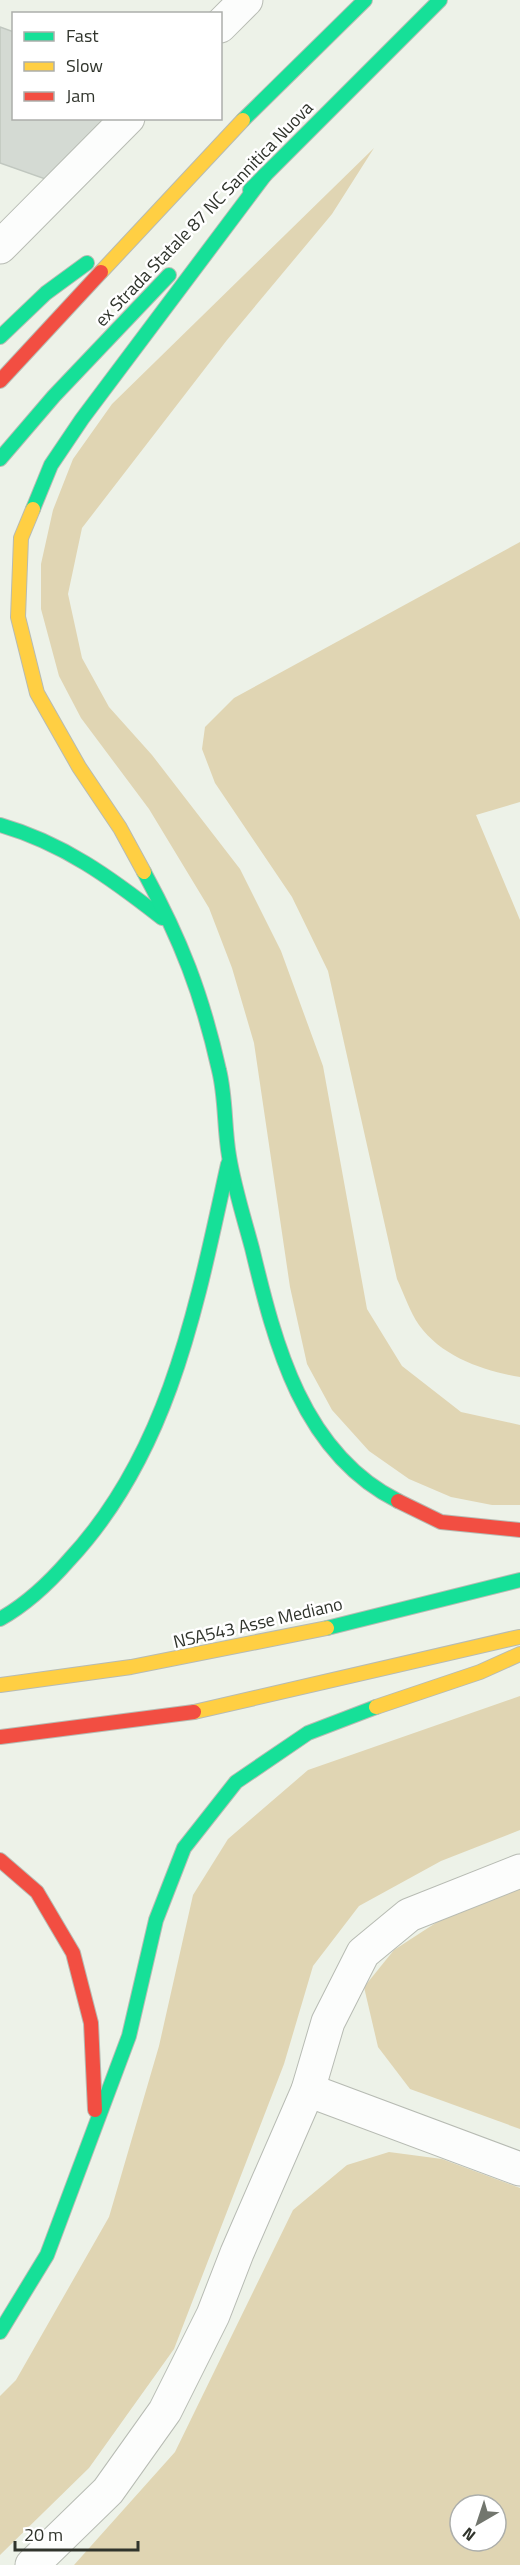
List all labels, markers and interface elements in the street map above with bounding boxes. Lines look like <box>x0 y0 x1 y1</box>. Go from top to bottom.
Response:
legend <box>12 12 222 120</box>
text: Fast <box>66 22 99 49</box>
text: Slow <box>66 52 103 79</box>
text: Jam <box>66 82 95 109</box>
street label: ex Strada Statale 87 NC Sannitica Nuova <box>88 95 319 332</box>
street label: NSA543 Asse Mediano <box>171 1590 345 1655</box>
north arrow <box>448 2493 508 2553</box>
scale bar <box>15 2514 138 2552</box>
text: 20 m <box>24 2521 63 2548</box>
text: N <box>457 2522 480 2547</box>

